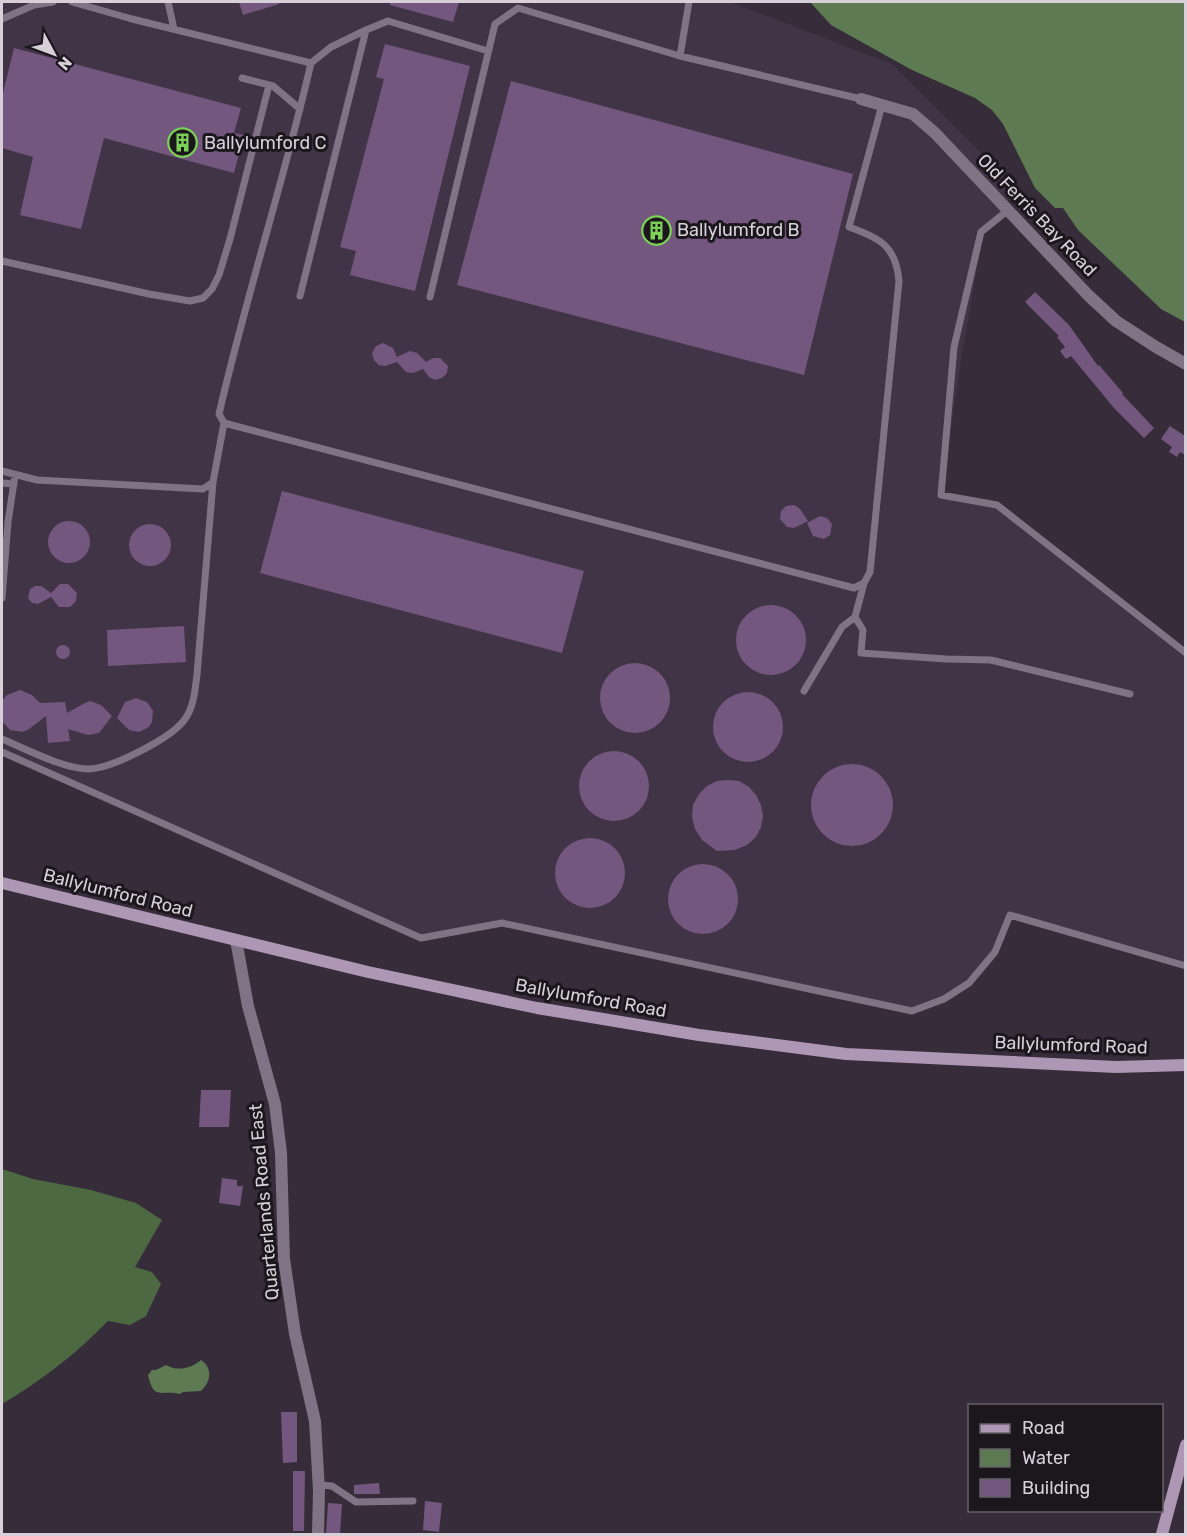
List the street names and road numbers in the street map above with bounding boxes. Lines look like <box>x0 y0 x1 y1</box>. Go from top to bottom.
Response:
street label: Old Ferris Bay Road <box>973 149 1101 281</box>
street label: Ballylumford Road <box>41 864 195 922</box>
street label: Ballylumford Road <box>514 974 668 1022</box>
street label: Ballylumford Road <box>994 1031 1148 1059</box>
street label: Quarterlands Road East <box>244 1103 284 1301</box>

